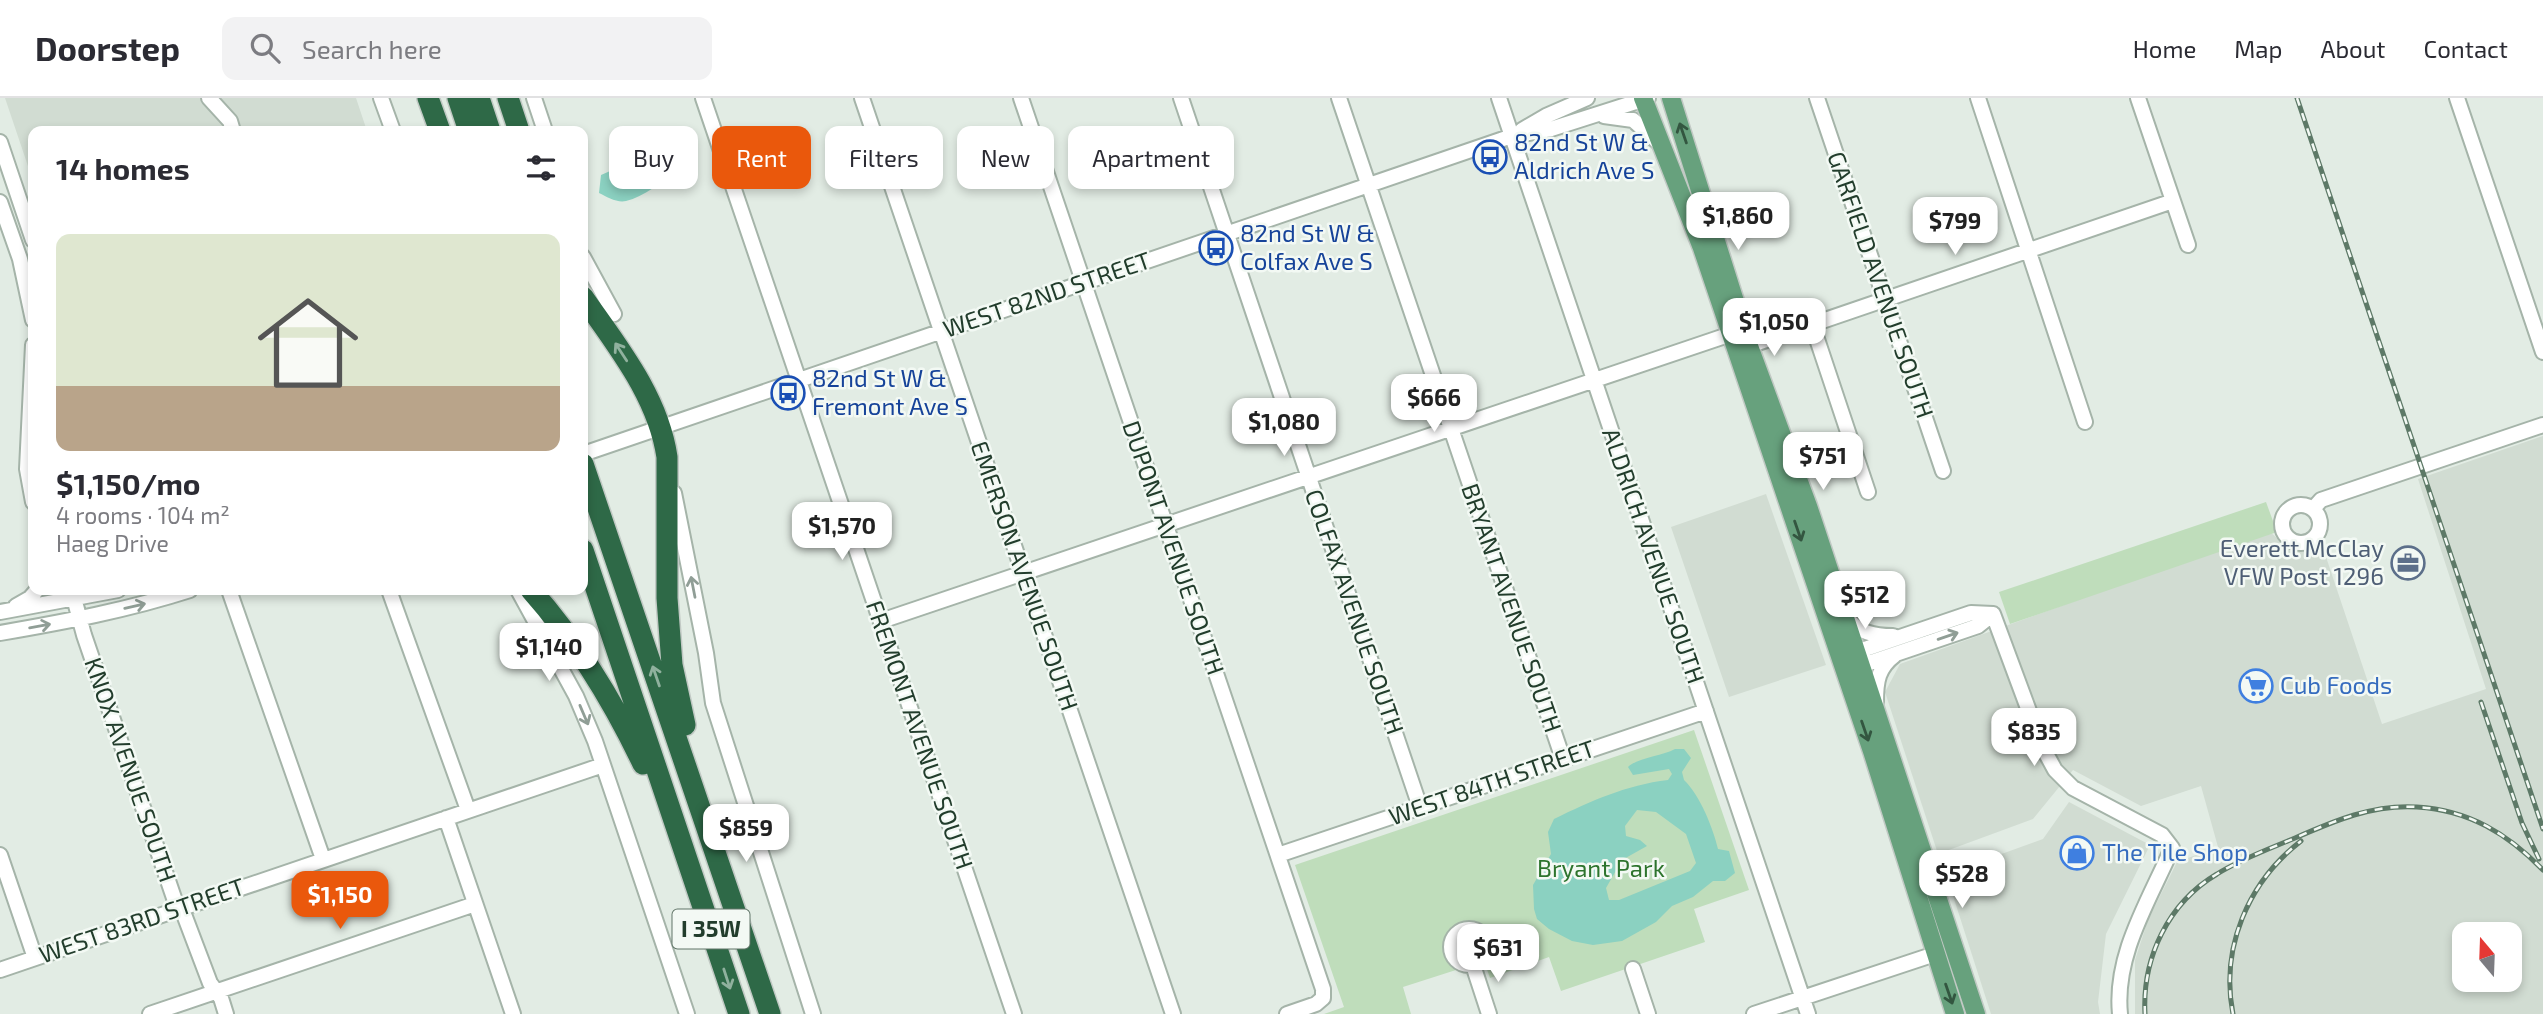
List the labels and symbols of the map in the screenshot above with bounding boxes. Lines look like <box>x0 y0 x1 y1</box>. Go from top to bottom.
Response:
one-way arrow <box>1675 122 1688 144</box>
place label: 82nd St W & Aldrich Ave S <box>1514 127 1655 184</box>
bus stop icon: 82nd St W & Aldrich Ave S <box>1471 138 1509 176</box>
street label: GARFIELD AVENUE SOUTH <box>1822 147 1941 422</box>
pin: $1,860 <box>1681 192 1795 252</box>
pin: $799 <box>1914 198 1996 257</box>
place label: 82nd St W & Colfax Ave S <box>1240 218 1375 275</box>
bus stop icon: 82nd St W & Colfax Ave S <box>1197 229 1235 267</box>
street label: WEST 82ND STREET <box>939 244 1154 343</box>
pin: $1,050 <box>1717 299 1831 358</box>
one-way arrow <box>614 343 628 362</box>
place label: 82nd St W & Fremont Ave S <box>812 363 968 420</box>
bus stop icon: 82nd St W & Fremont Ave S <box>769 374 807 412</box>
pin: $666 <box>1393 374 1475 434</box>
pin: $1,080 <box>1227 398 1341 458</box>
street label: DUPONT AVENUE SOUTH <box>1117 417 1232 678</box>
street label: ALDRICH AVENUE SOUTH <box>1597 424 1712 687</box>
pin: $751 <box>1782 432 1864 492</box>
street label: EMERSON AVENUE SOUTH <box>966 437 1085 714</box>
street label: BRYANT AVENUE SOUTH <box>1456 479 1569 736</box>
street label: COLFAX AVENUE SOUTH <box>1300 485 1411 738</box>
pin: $1,570 <box>785 503 899 562</box>
one-way arrow <box>1793 519 1805 541</box>
place label: Everett McClay VFW Post 1296 <box>2220 533 2384 590</box>
office icon: Everett McClay VFW Post 1296 <box>2389 544 2427 582</box>
pin: $512 <box>1824 572 1906 631</box>
one-way arrow <box>685 576 699 599</box>
street label: FREMONT AVENUE SOUTH <box>861 596 980 873</box>
one-way arrow <box>123 599 146 612</box>
one-way arrow <box>28 619 51 632</box>
pin: $1,140 <box>492 624 606 683</box>
one-way arrow <box>1936 629 1958 641</box>
street label: KNOX AVENUE SOUTH <box>79 654 183 886</box>
one-way arrow <box>649 666 661 688</box>
supermarket icon: Cub Foods <box>2237 667 2275 705</box>
place label: Cub Foods <box>2280 670 2392 699</box>
one-way arrow <box>578 704 591 726</box>
pin: $835 <box>1993 708 2075 768</box>
one-way arrow <box>1860 719 1872 741</box>
street label: WEST 84TH STREET <box>1385 733 1598 830</box>
pin: $859 <box>705 804 787 864</box>
shop icon: The Tile Shop <box>2058 834 2096 872</box>
place label: The Tile Shop <box>2102 837 2248 866</box>
pin: $528 <box>1921 850 2003 910</box>
park label: Bryant Park <box>1537 853 1665 882</box>
street label: WEST 83RD STREET <box>35 871 248 968</box>
pin: $1,150 <box>283 872 397 931</box>
road number: I 35W <box>672 909 750 948</box>
north arrow <box>2452 922 2522 992</box>
pin: $631 <box>1457 924 1539 984</box>
one-way arrow <box>722 967 735 989</box>
one-way arrow <box>1943 983 1956 1005</box>

